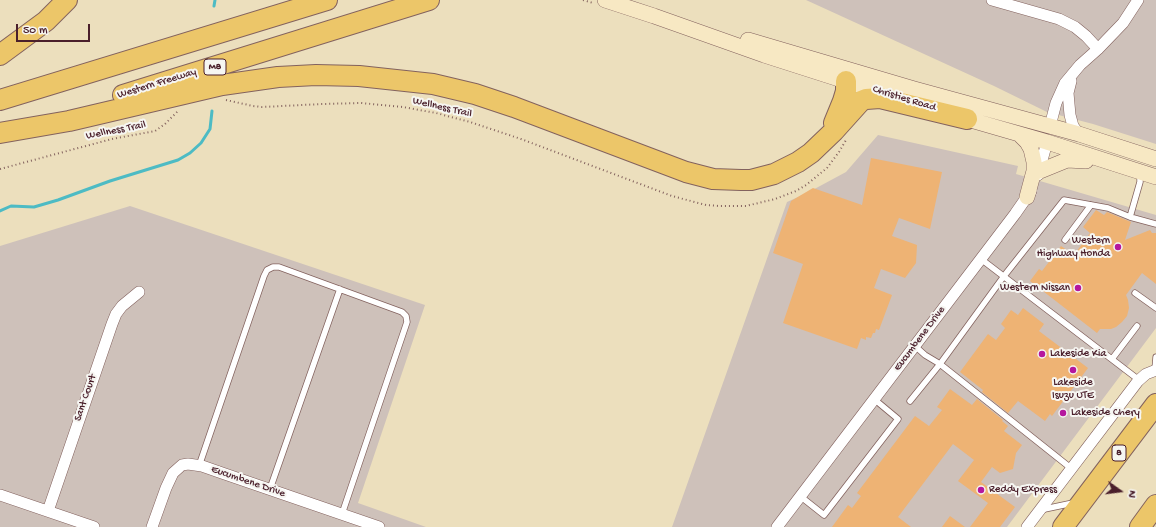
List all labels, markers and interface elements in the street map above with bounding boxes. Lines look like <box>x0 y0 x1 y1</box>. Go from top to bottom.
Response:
scale bar <box>18 16 92 42</box>
text: 50 m <box>23 24 48 38</box>
road number: M8 <box>204 59 226 75</box>
street label: Western Freeway <box>116 66 198 102</box>
street label: Christies Road <box>871 83 937 115</box>
street label: Wellness Trail <box>411 95 473 121</box>
street label: Wellness Trail <box>85 119 147 143</box>
place label: Western Highway Honda <box>1037 234 1110 260</box>
marker: Western Highway Honda <box>1113 242 1123 252</box>
place label: Western Nissan <box>1000 281 1070 295</box>
marker: Western Nissan <box>1073 283 1083 293</box>
street label: Eucumbene Drive <box>891 304 949 374</box>
place label: Lakeside Kia <box>1050 347 1106 361</box>
marker: Lakeside Kia <box>1037 349 1047 359</box>
marker: Lakeside Isuzu UTE <box>1068 365 1078 375</box>
street label: Sant Court <box>72 373 100 423</box>
place label: Lakeside Isuzu UTE <box>1052 376 1094 402</box>
place label: Lakeside Chery <box>1071 406 1140 420</box>
marker: Lakeside Chery <box>1058 408 1068 418</box>
road number: 8 <box>1112 445 1126 461</box>
street label: Eucumbene Drive <box>209 463 287 501</box>
north arrow <box>1100 471 1140 511</box>
place label: Reddy Express <box>989 483 1057 497</box>
marker: Reddy Express <box>976 485 986 495</box>
text: N <box>1125 489 1138 499</box>

